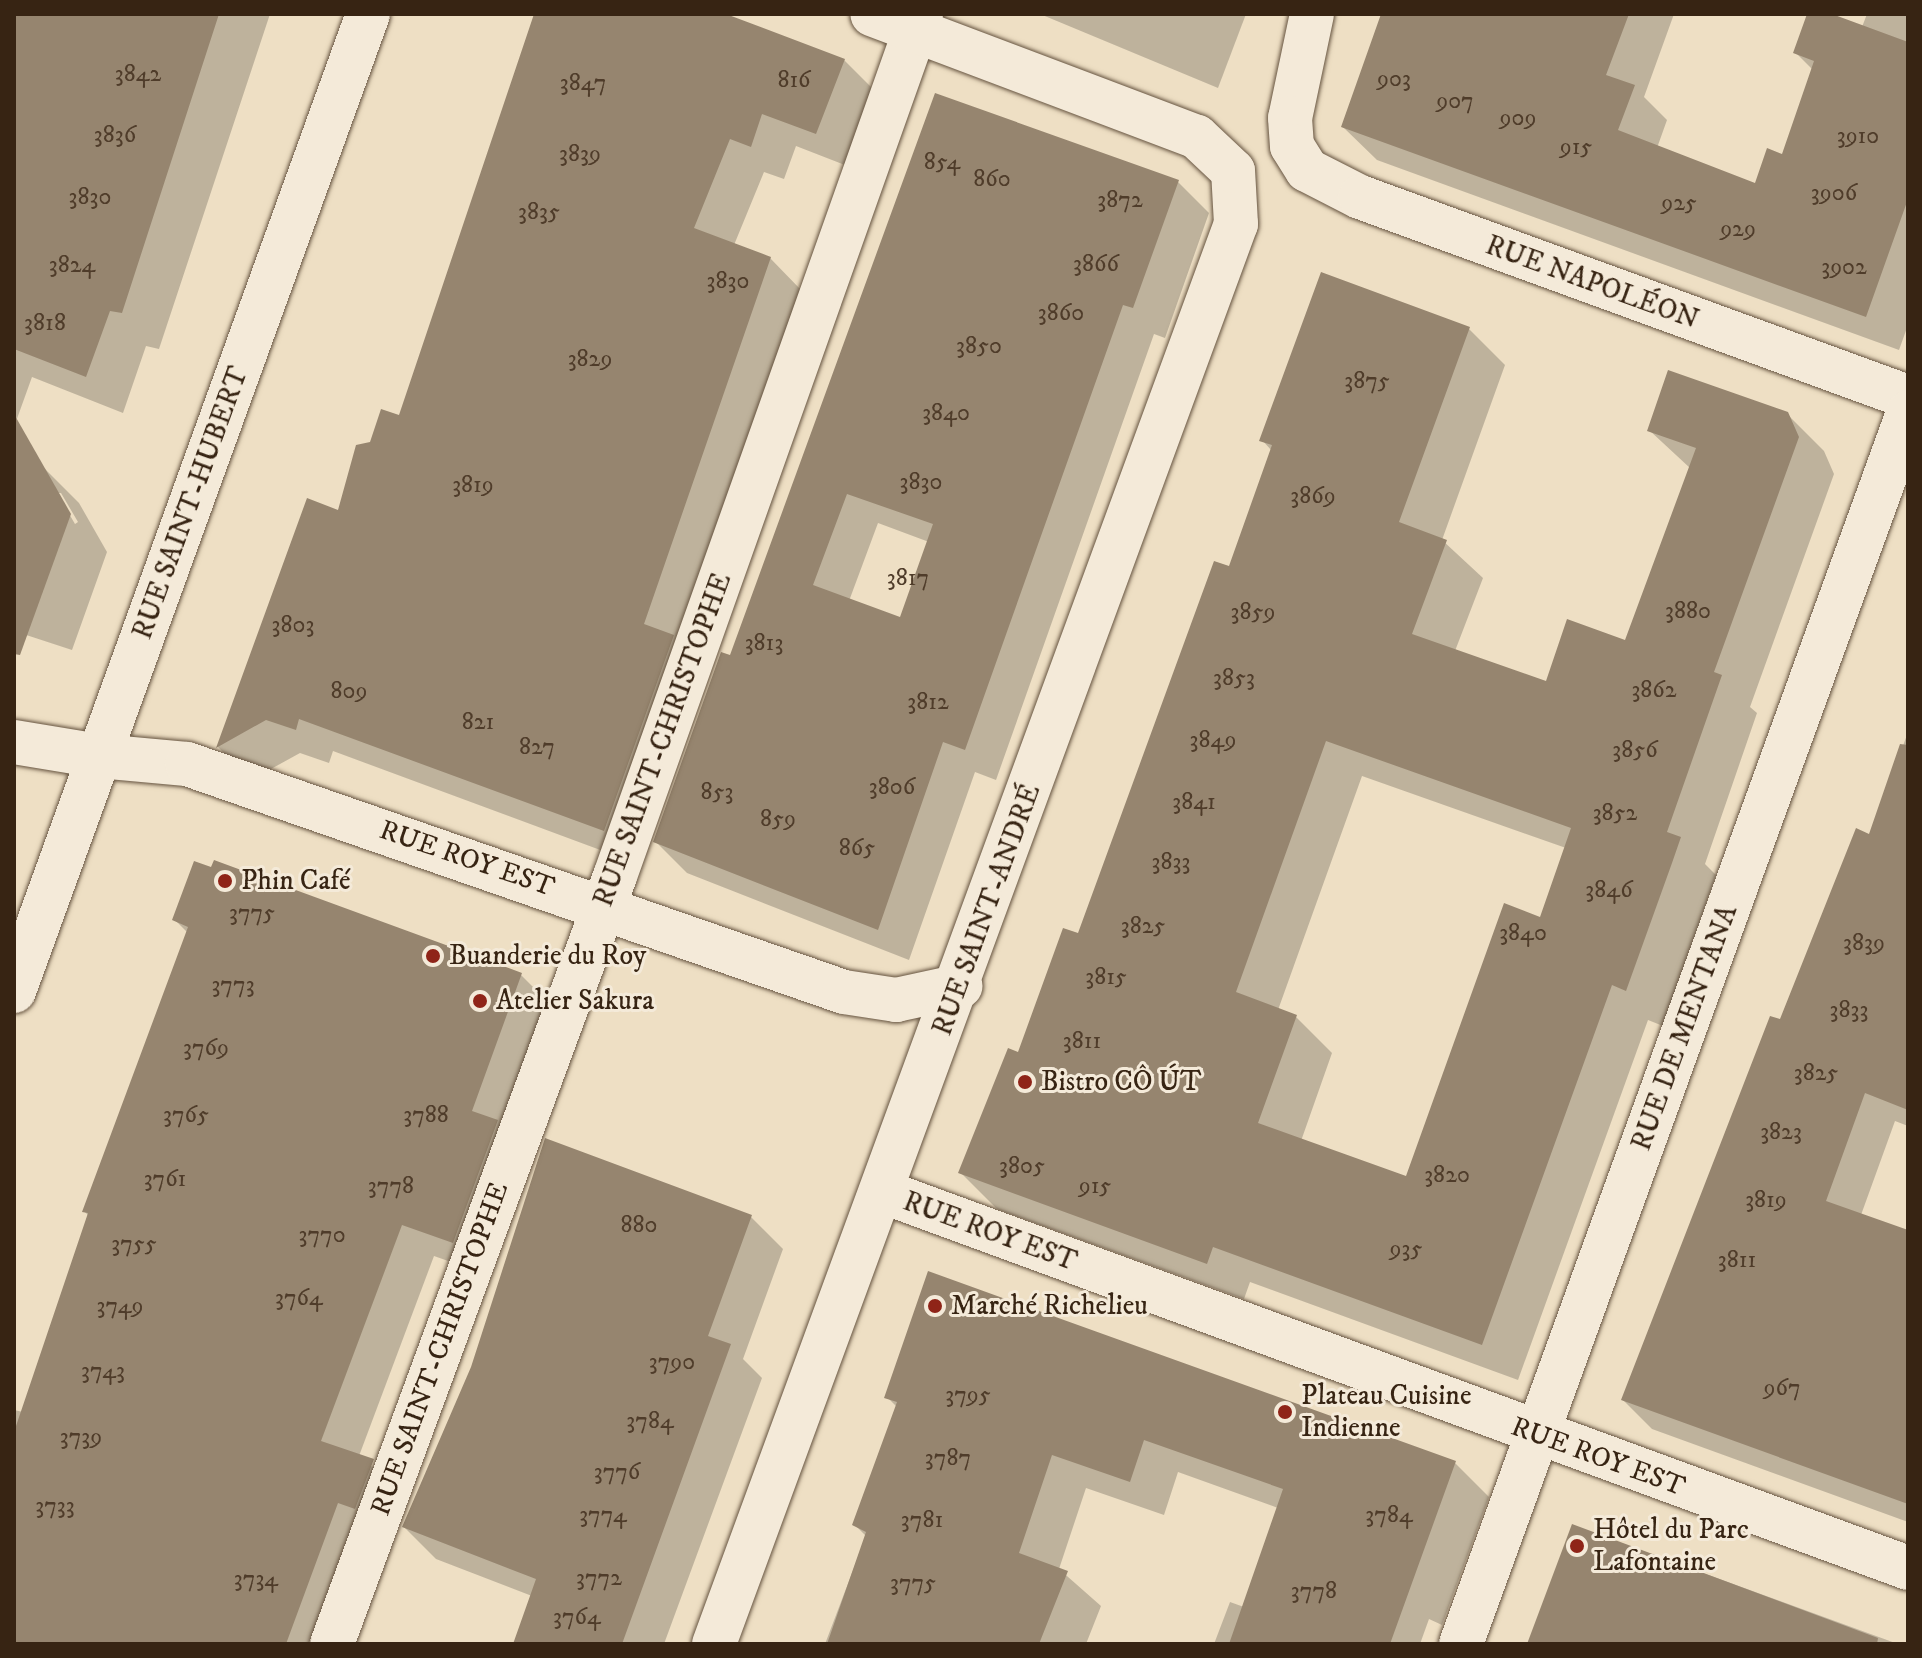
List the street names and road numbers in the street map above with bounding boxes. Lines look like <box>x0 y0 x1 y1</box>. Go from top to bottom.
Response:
street label: RUE NAPOLÉON <box>1481 229 1703 337</box>
street label: RUE SAINT-HUBERT <box>126 362 256 644</box>
street label: RUE SAINT-CHRISTOPHE <box>587 569 739 911</box>
street label: RUE SAINT-ANDRÉ <box>926 780 1048 1040</box>
street label: RUE ROY EST <box>375 813 559 905</box>
street label: RUE DE MENTANA <box>1625 901 1745 1155</box>
street label: RUE SAINT-CHRISTOPHE <box>364 1178 516 1520</box>
street label: RUE ROY EST <box>898 1185 1082 1279</box>
street label: RUE ROY EST <box>1506 1410 1690 1504</box>

